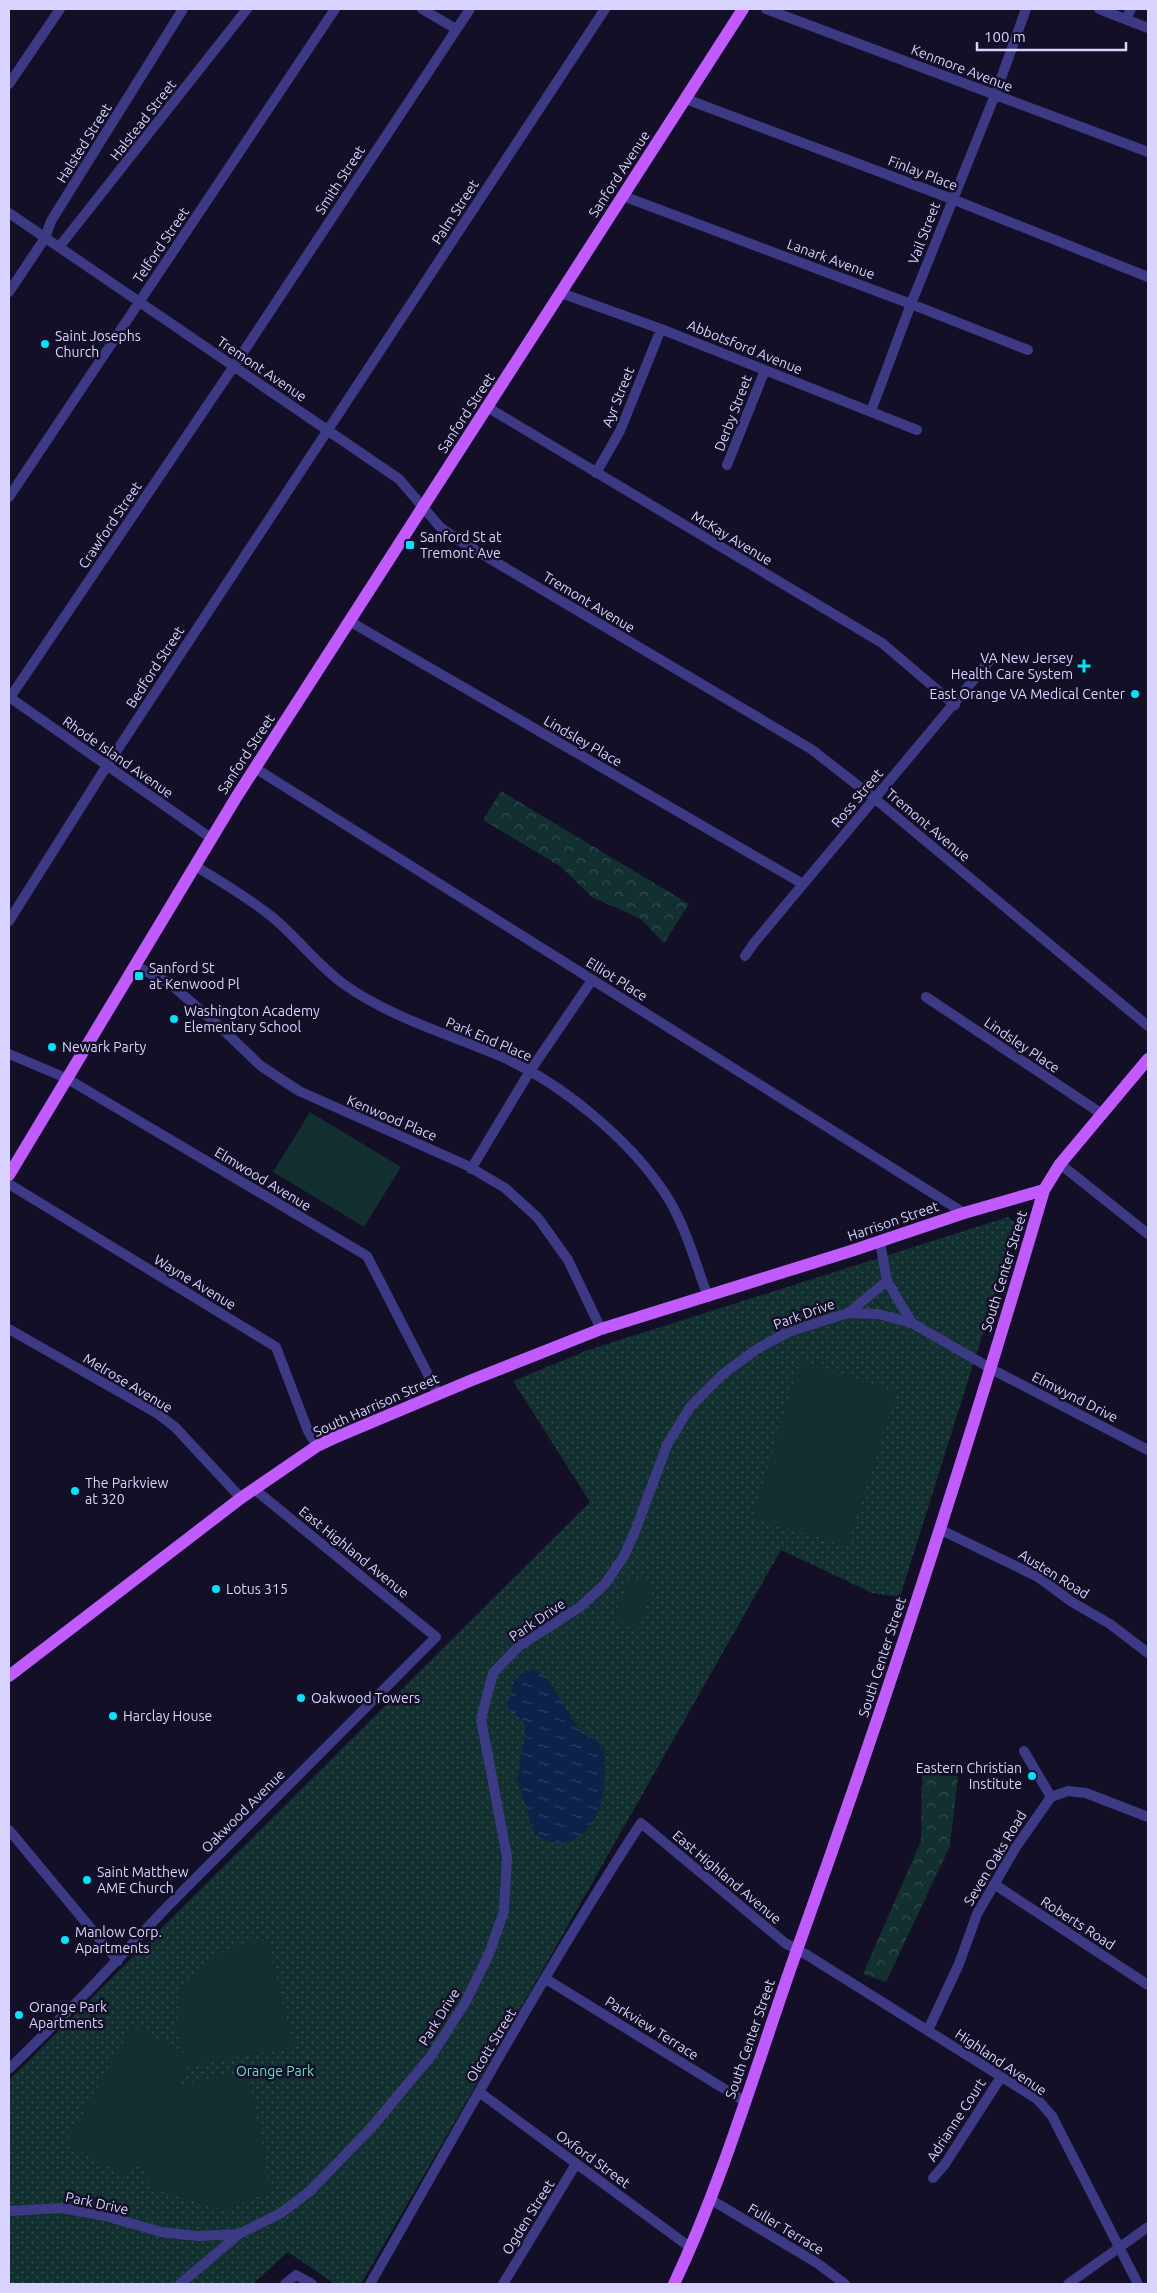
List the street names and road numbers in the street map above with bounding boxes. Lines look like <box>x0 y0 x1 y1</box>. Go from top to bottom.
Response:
street label: Kenmore Avenue <box>909 41 1015 95</box>
street label: Halstead Street <box>107 76 180 163</box>
street label: Halsted Street <box>53 100 115 186</box>
street label: Sanford Avenue <box>585 128 653 220</box>
street label: Smith Street <box>312 142 368 217</box>
street label: Finlay Place <box>886 152 960 194</box>
street label: Palm Street <box>428 176 482 247</box>
street label: Vail Street <box>905 199 943 266</box>
street label: Telford Street <box>130 204 192 286</box>
street label: Lanark Avenue <box>785 236 877 282</box>
street label: Abbotsford Avenue <box>685 317 805 377</box>
street label: Tremont Avenue <box>214 333 310 405</box>
street label: Ayr Street <box>599 364 637 429</box>
street label: Sanford Street <box>434 370 498 456</box>
street label: Derby Street <box>711 372 755 453</box>
street label: Crawford Street <box>75 478 145 571</box>
street label: McKay Avenue <box>689 508 775 568</box>
street label: Tremont Avenue <box>540 568 638 636</box>
street label: Bedford Street <box>123 623 188 711</box>
street label: Sanford Street <box>214 711 278 797</box>
street label: Lindsley Place <box>541 712 625 770</box>
street label: Rhode Island Avenue <box>60 713 176 801</box>
street label: Ross Street <box>828 765 886 830</box>
street label: Tremont Avenue <box>883 785 973 865</box>
street label: Elliot Place <box>584 954 650 1004</box>
street label: Park End Place <box>444 1014 534 1064</box>
street label: Lindsley Place <box>981 1014 1063 1076</box>
street label: Kenwood Place <box>345 1092 439 1144</box>
street label: Elmwood Avenue <box>212 1144 314 1214</box>
street label: Harrison Street <box>845 1198 941 1244</box>
street label: South Center Street <box>978 1208 1030 1333</box>
street label: Wayne Avenue <box>151 1251 239 1313</box>
street label: Park Drive <box>771 1296 837 1332</box>
street label: Melrose Avenue <box>80 1350 176 1416</box>
street label: Elmwynd Drive <box>1030 1369 1120 1425</box>
street label: South Harrison Street <box>311 1370 442 1440</box>
street label: East Highland Avenue <box>296 1503 412 1601</box>
street label: Austen Road <box>1016 1546 1092 1602</box>
street label: South Center Street <box>855 1594 909 1719</box>
street label: Park Drive <box>506 1595 568 1645</box>
street label: Oakwood Avenue <box>198 1766 288 1856</box>
street label: Seven Oaks Road <box>960 1808 1030 1908</box>
street label: East Highland Avenue <box>670 1827 784 1927</box>
street label: Roberts Road <box>1038 1893 1118 1953</box>
street label: South Center Street <box>722 1977 778 2101</box>
street label: Park Drive <box>415 1986 463 2048</box>
street label: Parkview Terrace <box>603 1993 701 2063</box>
street label: Olcott Street <box>463 2005 519 2084</box>
street label: Highland Avenue <box>952 2026 1050 2098</box>
street label: Adrianne Court <box>923 2075 989 2164</box>
street label: Oxford Street <box>553 2127 633 2191</box>
street label: Ogden Street <box>499 2176 558 2257</box>
street label: Park Drive <box>64 2189 130 2217</box>
street label: Fuller Terrace <box>745 2200 827 2258</box>

